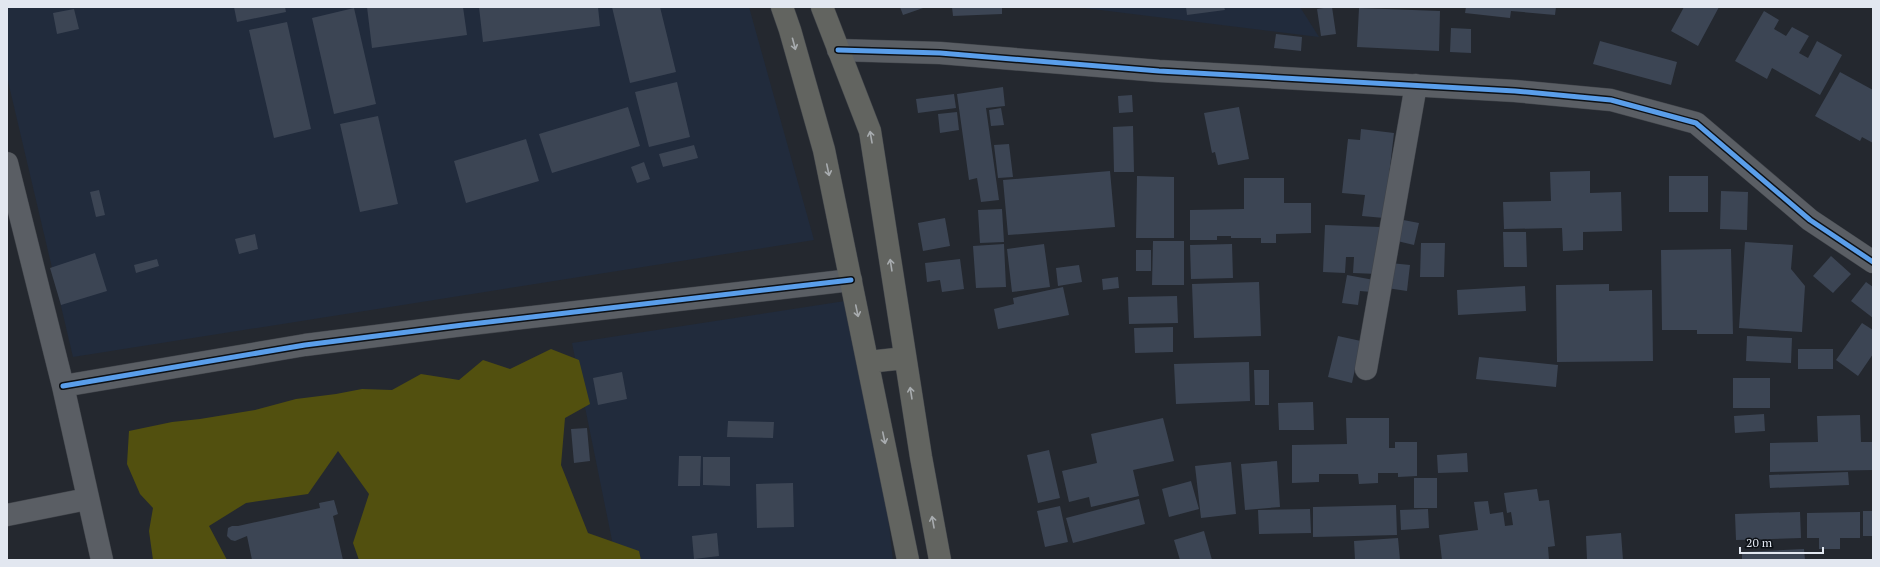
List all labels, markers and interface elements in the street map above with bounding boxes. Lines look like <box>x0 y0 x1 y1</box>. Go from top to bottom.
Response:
one-way arrow <box>791 37 798 50</box>
one-way arrow <box>867 131 875 144</box>
one-way arrow <box>824 163 832 176</box>
one-way arrow <box>887 259 895 272</box>
one-way arrow <box>854 304 862 317</box>
one-way arrow <box>907 387 915 400</box>
one-way arrow <box>880 431 888 444</box>
one-way arrow <box>929 516 937 529</box>
scale bar <box>1740 529 1823 555</box>
text: 20 m <box>1746 535 1773 550</box>

